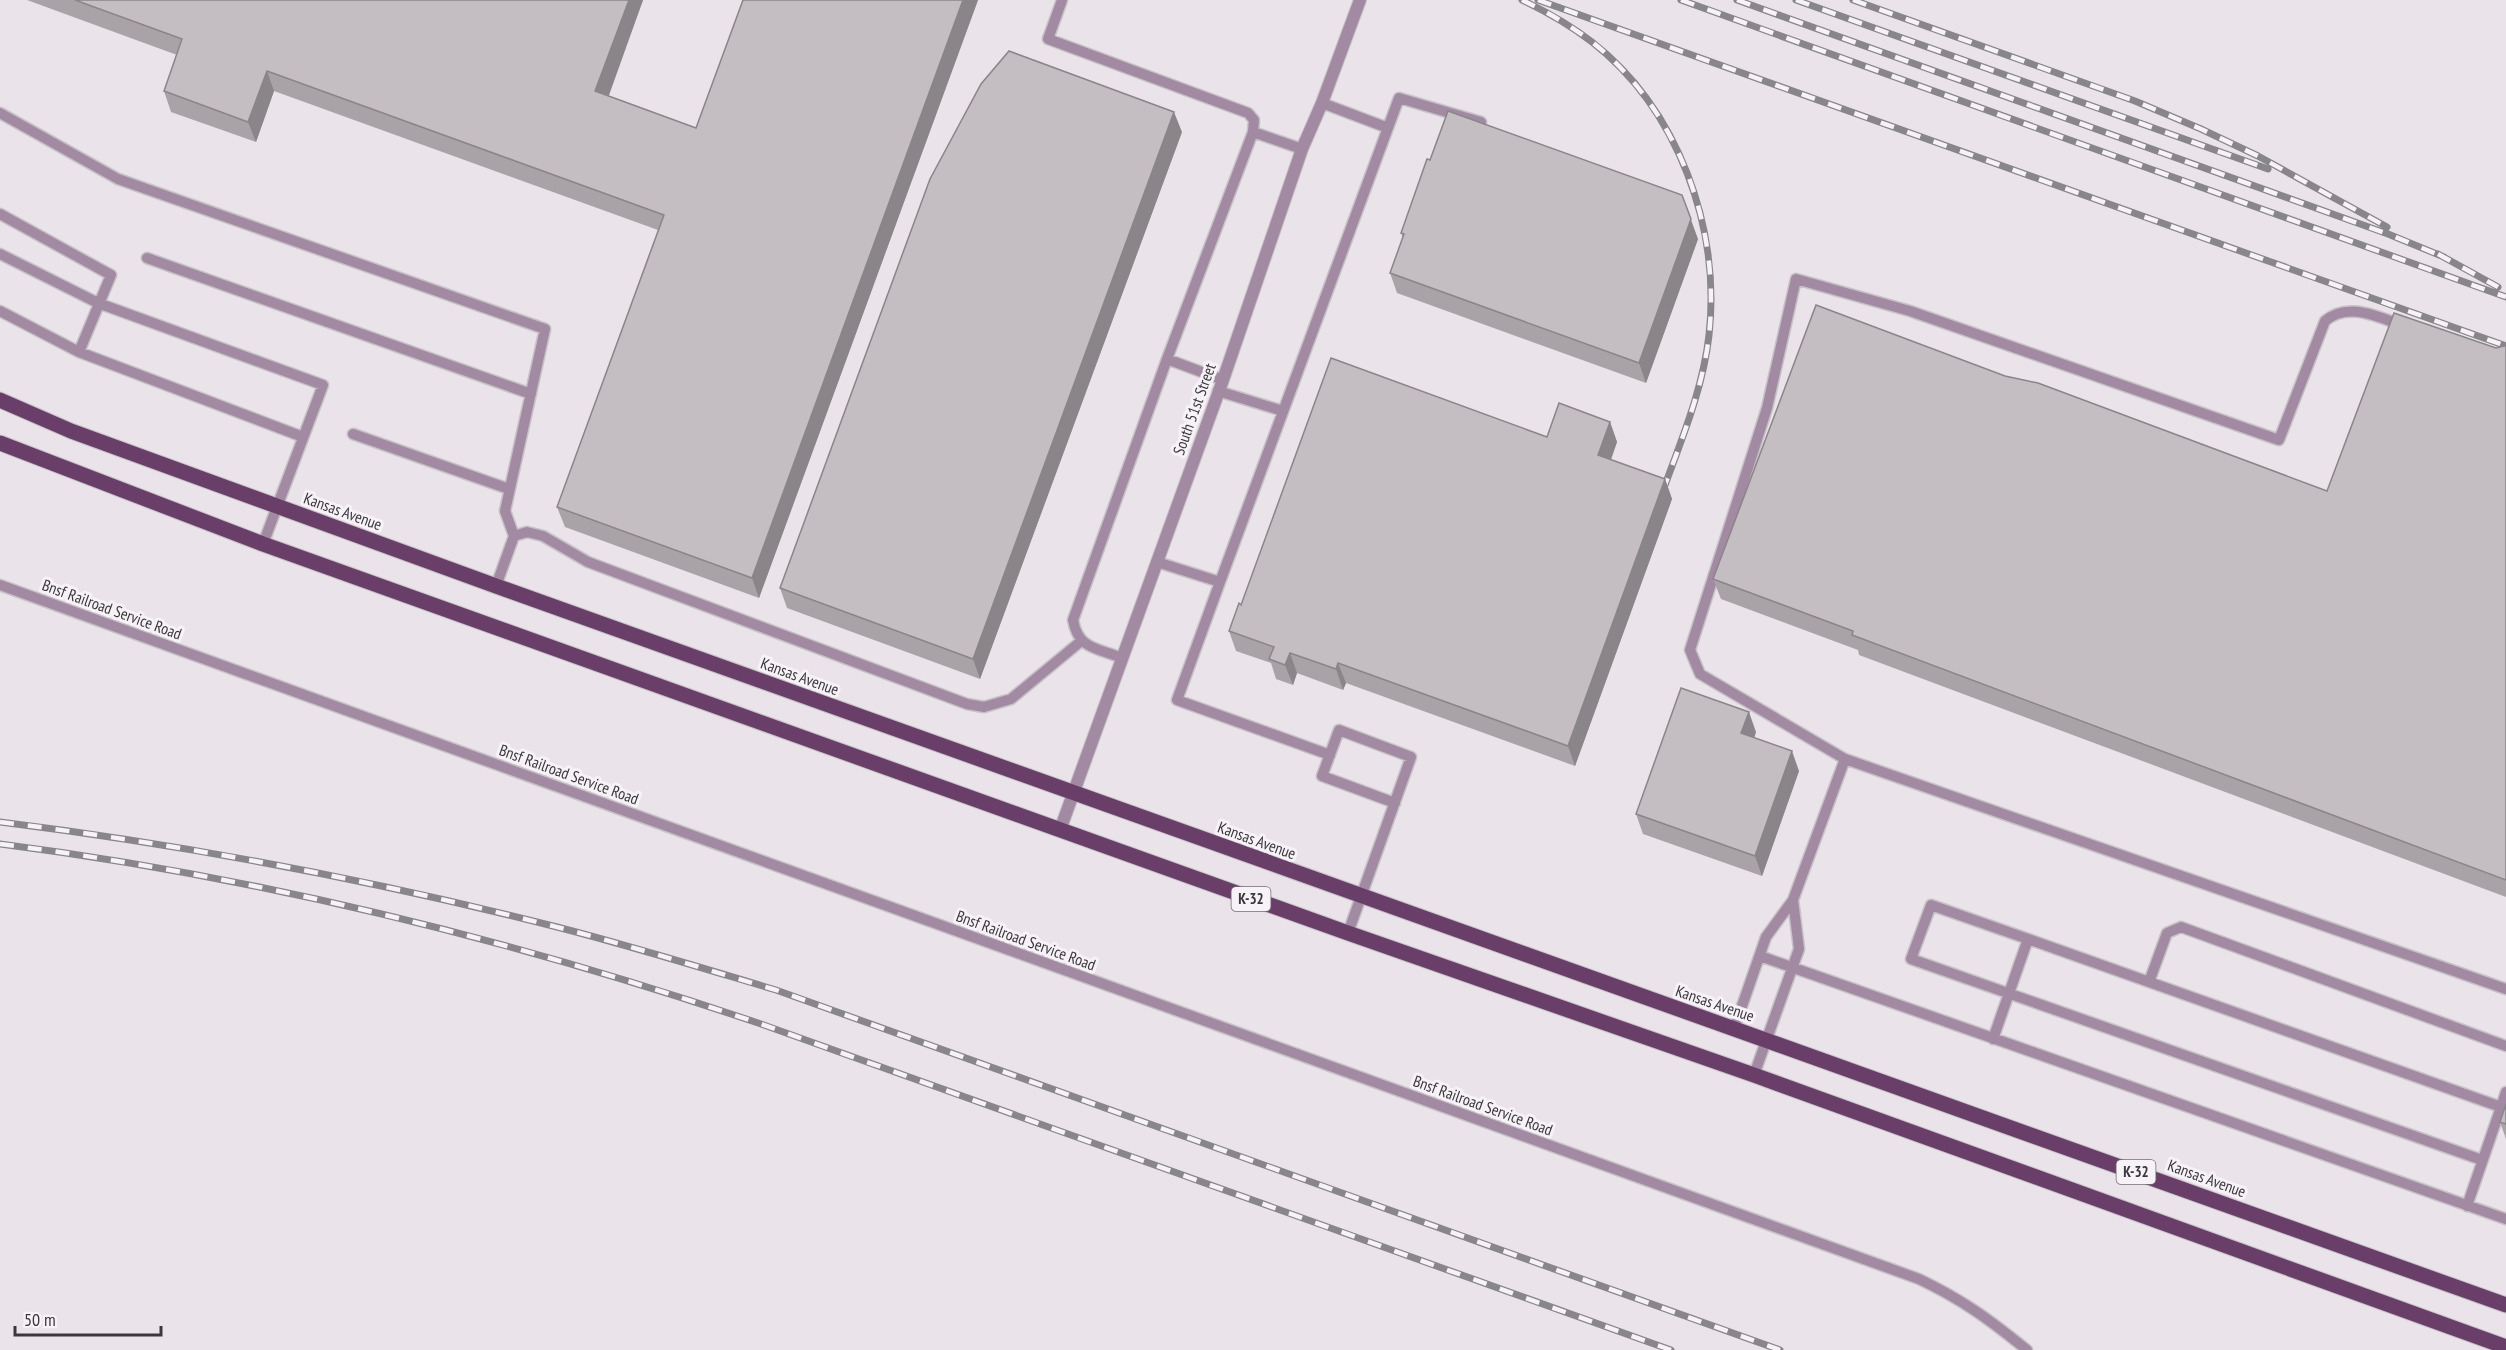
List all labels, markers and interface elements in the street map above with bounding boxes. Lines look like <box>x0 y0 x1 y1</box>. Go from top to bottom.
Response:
street label: South 51st Street <box>1168 360 1220 458</box>
street label: Kansas Avenue <box>301 488 385 534</box>
street label: Bnsf Railroad Service Road <box>40 574 185 644</box>
street label: Kansas Avenue <box>758 653 842 699</box>
street label: Bnsf Railroad Service Road <box>497 739 642 809</box>
street label: Kansas Avenue <box>1215 817 1299 863</box>
road number: K-32 <box>1232 887 1270 911</box>
street label: Bnsf Railroad Service Road <box>954 905 1099 975</box>
street label: Kansas Avenue <box>1673 980 1757 1026</box>
street label: Bnsf Railroad Service Road <box>1411 1070 1556 1140</box>
street label: Kansas Avenue <box>2165 1155 2249 1201</box>
road number: K-32 <box>2116 1160 2156 1184</box>
scale bar <box>15 1299 160 1337</box>
text: 50 m <box>24 1308 56 1331</box>

